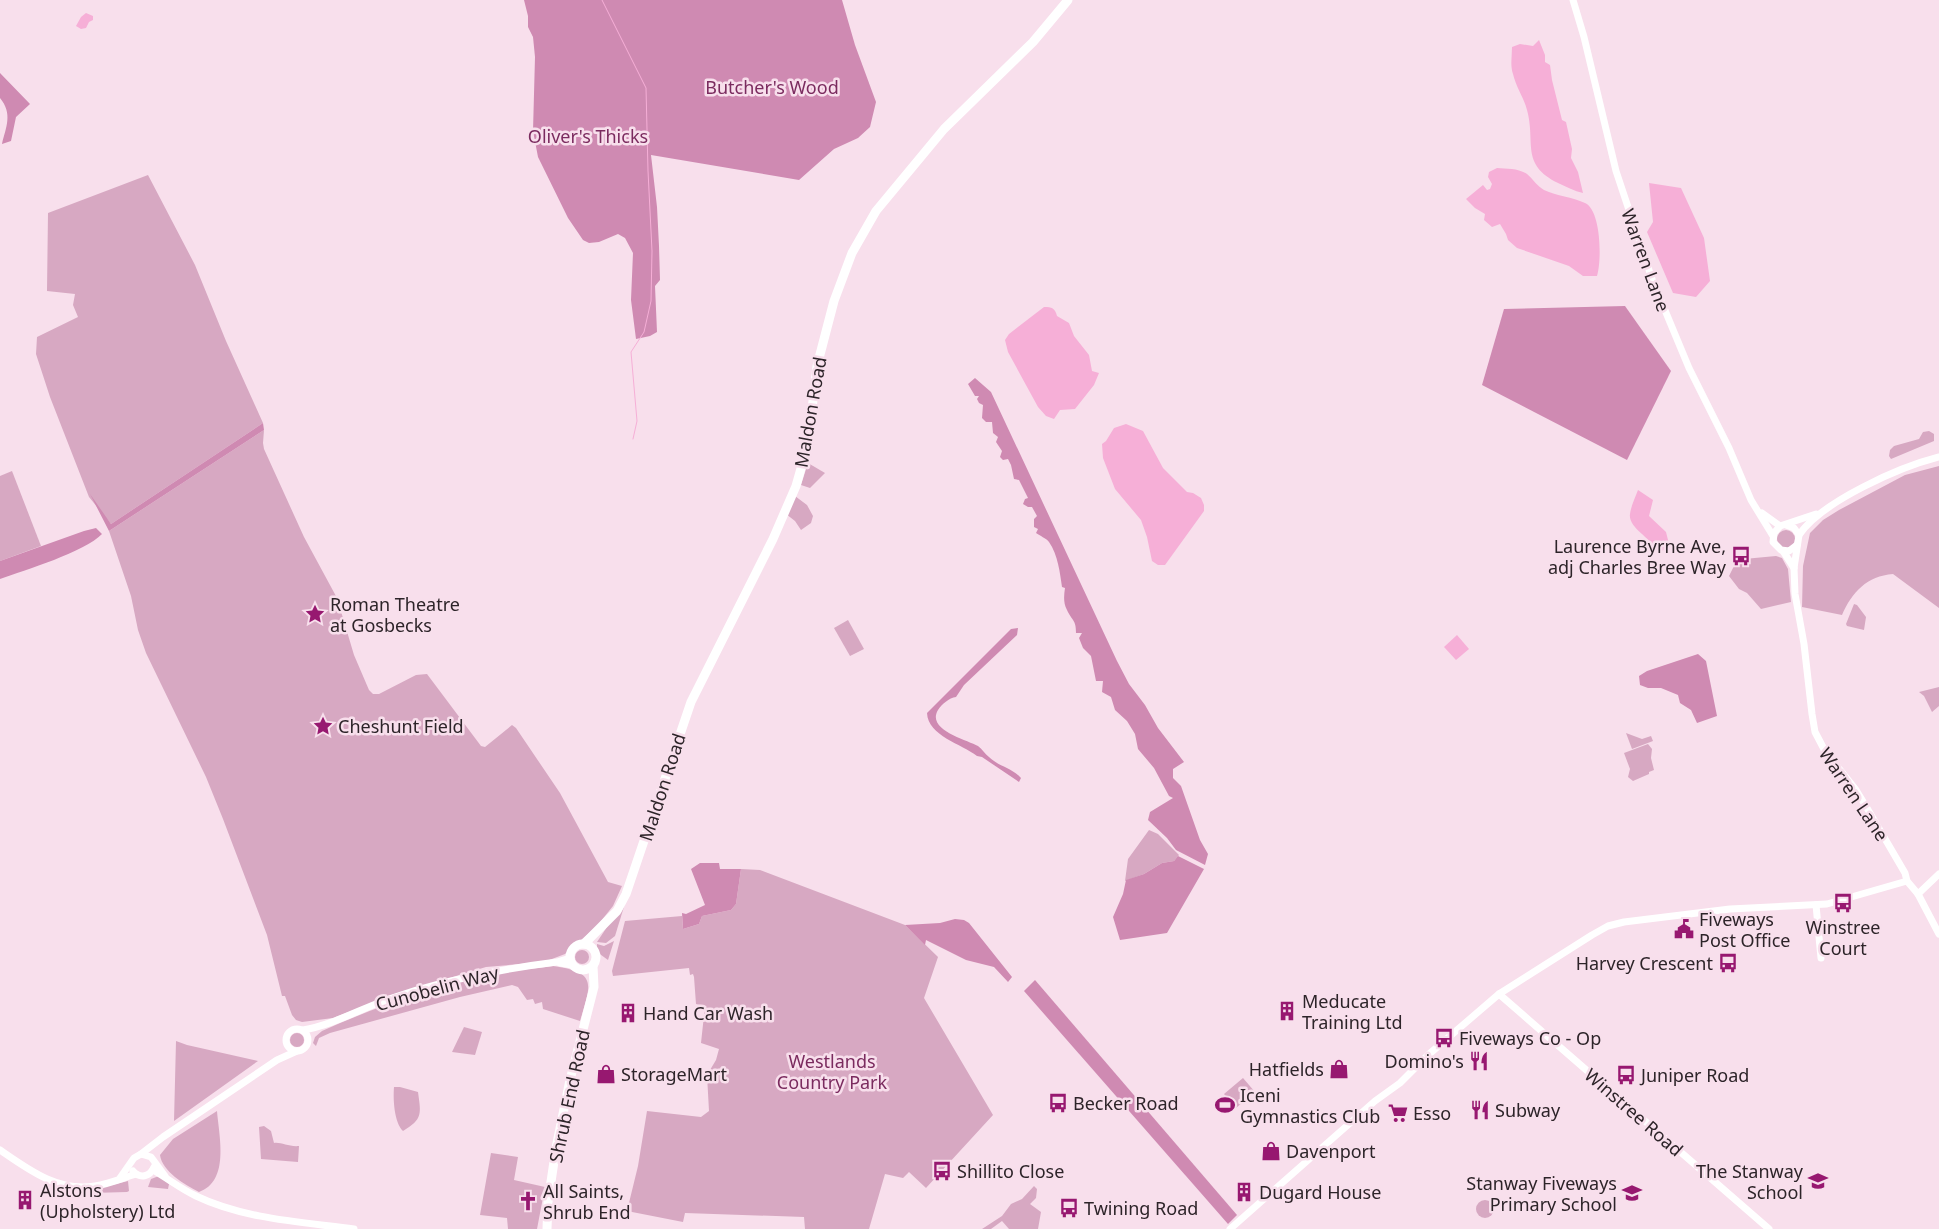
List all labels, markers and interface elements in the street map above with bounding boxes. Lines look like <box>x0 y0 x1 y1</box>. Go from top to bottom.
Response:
park label: Butcher's Wood <box>705 75 839 99</box>
park label: Oliver's Thicks <box>528 124 648 148</box>
street label: Warren Lane <box>1616 205 1676 315</box>
street label: Maldon Road <box>788 355 832 469</box>
place label: Laurence Byrne Ave, adj Charles Bree Way <box>1548 534 1727 579</box>
bus stop icon: Laurence Byrne Ave, adj Charles Bree Way <box>1730 545 1752 567</box>
place label: Roman Theatre at Gosbecks <box>330 592 460 637</box>
place icon: Roman Theatre at Gosbecks <box>304 603 326 625</box>
place label: Cheshunt Field <box>338 714 464 738</box>
place icon: Cheshunt Field <box>312 715 334 737</box>
street label: Maldon Road <box>633 730 691 844</box>
street label: Warren Lane <box>1814 743 1894 845</box>
bus stop icon: Winstree Court <box>1832 892 1854 914</box>
place label: Fiveways Post Office <box>1699 907 1790 952</box>
place label: Winstree Court <box>1805 915 1881 960</box>
public building icon: Fiveways Post Office <box>1673 918 1695 940</box>
place label: Harvey Crescent <box>1576 951 1713 975</box>
bus stop icon: Harvey Crescent <box>1717 952 1739 974</box>
street label: Cunobelin Way <box>373 960 502 1016</box>
place label: Meducate Training Ltd <box>1302 989 1403 1034</box>
building icon: Meducate Training Ltd <box>1276 1000 1298 1022</box>
place label: Hand Car Wash <box>643 1001 773 1025</box>
building icon: Hand Car Wash <box>617 1002 639 1024</box>
place label: Fiveways Co - Op <box>1459 1026 1601 1050</box>
street label: Shrub End Road <box>543 1027 595 1165</box>
bus stop icon: Fiveways Co - Op <box>1433 1027 1455 1049</box>
park label: Westlands Country Park <box>777 1049 888 1094</box>
place label: Domino's <box>1385 1049 1464 1073</box>
restaurant icon: Domino's <box>1468 1050 1490 1072</box>
place label: Hatfields <box>1249 1057 1324 1081</box>
shop icon: Hatfields <box>1328 1058 1350 1080</box>
place label: StorageMart <box>621 1062 728 1086</box>
shop icon: StorageMart <box>595 1063 617 1085</box>
street label: Winstree Road <box>1580 1063 1688 1161</box>
place label: Juniper Road <box>1639 1063 1749 1087</box>
bus stop icon: Juniper Road <box>1615 1064 1637 1086</box>
place label: Iceni Gymnastics Club <box>1240 1083 1380 1128</box>
place label: Becker Road <box>1073 1091 1179 1115</box>
bus stop icon: Becker Road <box>1047 1092 1069 1114</box>
sports icon: Iceni Gymnastics Club <box>1214 1094 1236 1116</box>
place label: Subway <box>1495 1098 1561 1122</box>
restaurant icon: Subway <box>1469 1099 1491 1121</box>
place label: Esso <box>1413 1101 1451 1125</box>
supermarket icon: Esso <box>1387 1102 1409 1124</box>
place label: Davenport <box>1286 1139 1376 1163</box>
shop icon: Davenport <box>1260 1140 1282 1162</box>
place label: Shillito Close <box>957 1159 1064 1183</box>
place label: The Stanway School <box>1696 1159 1804 1204</box>
bus stop icon: Shillito Close <box>931 1160 953 1182</box>
school or university icon: The Stanway School <box>1807 1170 1829 1192</box>
place label: Stanway Fiveways Primary School <box>1466 1171 1617 1216</box>
place label: Alstons (Upholstery) Ltd <box>40 1178 175 1223</box>
place label: All Saints, Shrub End <box>543 1179 631 1224</box>
place label: Dugard House <box>1259 1180 1381 1204</box>
building icon: Dugard House <box>1233 1181 1255 1203</box>
school or university icon: Stanway Fiveways Primary School <box>1621 1182 1643 1204</box>
building icon: Alstons (Upholstery) Ltd <box>14 1189 36 1211</box>
church icon: All Saints, Shrub End <box>517 1190 539 1212</box>
place label: Twining Road <box>1084 1196 1198 1220</box>
bus stop icon: Twining Road <box>1058 1197 1080 1219</box>

